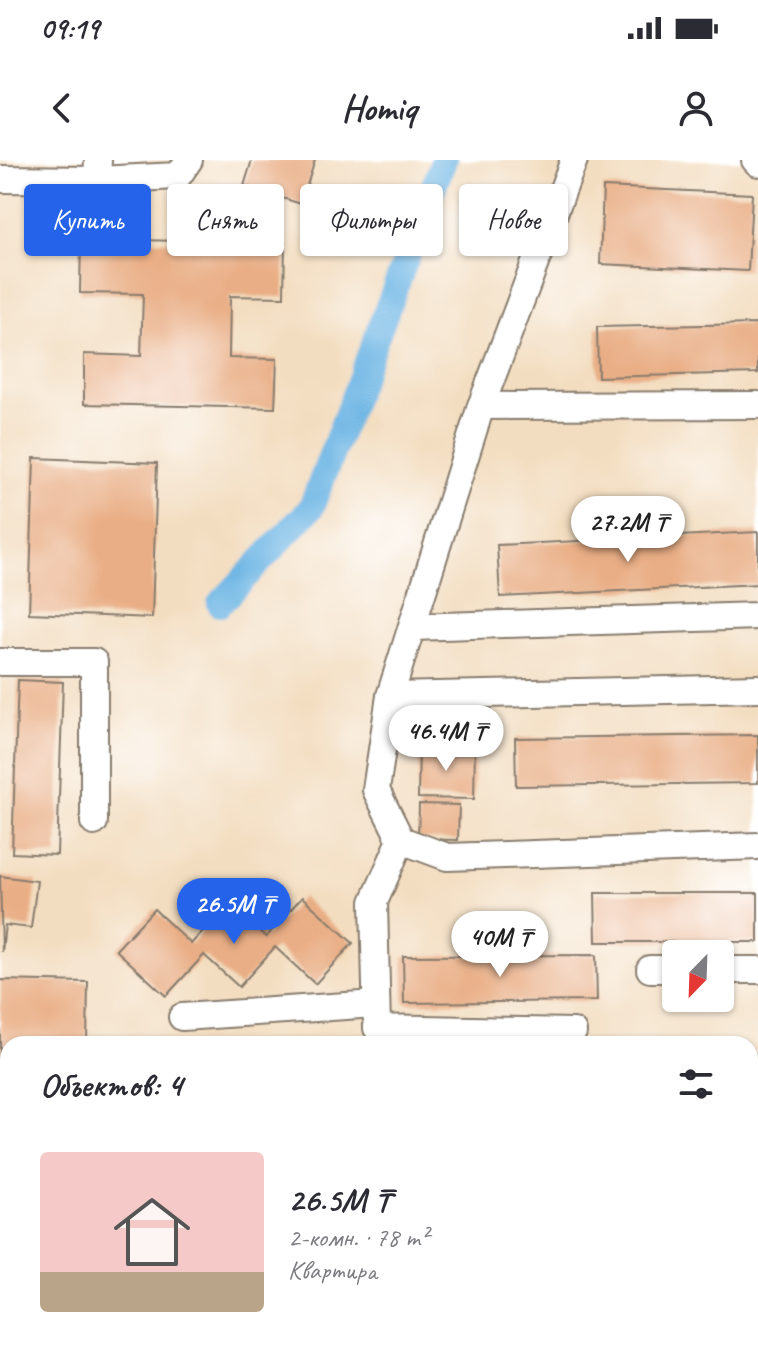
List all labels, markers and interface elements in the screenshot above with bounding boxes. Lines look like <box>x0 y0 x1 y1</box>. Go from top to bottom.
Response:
text: 09:19 <box>40 9 99 47</box>
text: Homiq <box>342 85 416 131</box>
icon: back <box>40 86 84 130</box>
icon: person <box>674 86 718 130</box>
chip: Купить <box>24 184 151 256</box>
chip: Снять <box>167 184 284 256</box>
chip: Фильтры <box>300 184 443 256</box>
chip: Новое <box>459 184 568 256</box>
pin: 27.2M ₸ <box>554 496 702 564</box>
text: 27.2M ₸ <box>589 505 667 538</box>
pin: 46.4M ₸ <box>372 705 520 773</box>
text: 46.4M ₸ <box>407 714 485 747</box>
pin: 26.5M ₸ <box>160 878 308 946</box>
text: 26.5M ₸ <box>195 887 273 920</box>
pin: 40M ₸ <box>444 911 556 979</box>
text: 40M ₸ <box>469 920 531 953</box>
north arrow <box>662 940 734 1012</box>
map controls <box>662 940 734 1012</box>
icon: filters <box>674 1062 718 1106</box>
text: Объектов: 4 <box>40 1063 182 1106</box>
text: 26.5M ₸ <box>288 1178 390 1221</box>
icon: home <box>104 1184 200 1280</box>
text: 2-комн. · 78 m² <box>288 1221 428 1254</box>
text: Квартира <box>288 1254 377 1287</box>

